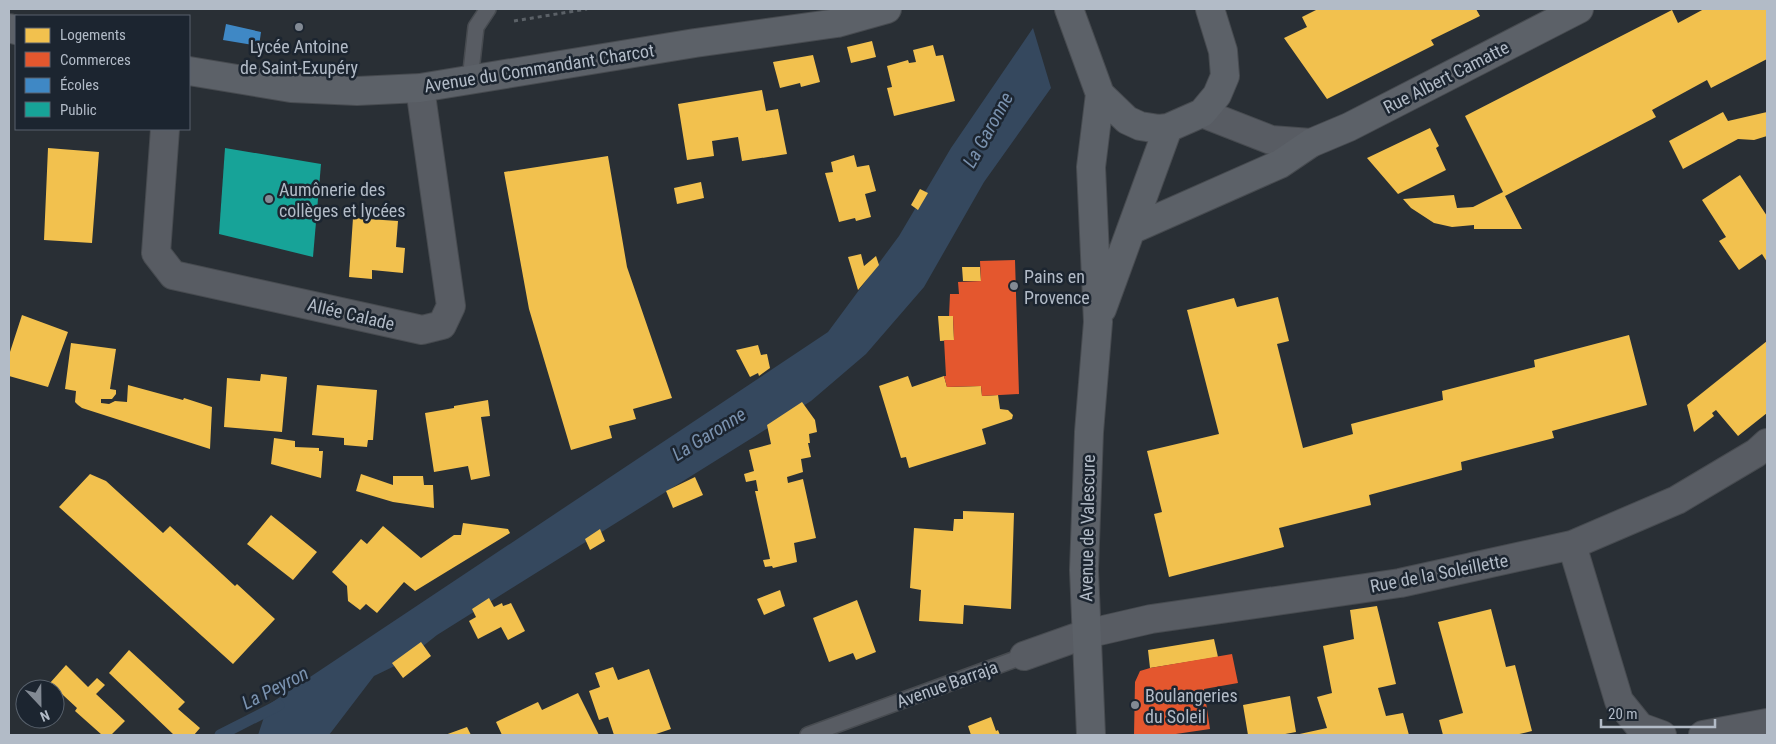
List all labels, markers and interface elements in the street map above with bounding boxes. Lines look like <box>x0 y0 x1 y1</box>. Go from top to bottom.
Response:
legend <box>15 15 190 130</box>
marker: Lycée Antoine de Saint-Exupéry <box>293 21 305 33</box>
text: Logements <box>60 26 126 44</box>
place label: Lycée Antoine de Saint-Exupéry <box>240 36 359 78</box>
street label: Rue Albert Camatte <box>1380 36 1512 118</box>
street label: Avenue du Commandant Charcot <box>422 39 656 97</box>
text: Commerces <box>60 51 131 69</box>
text: Écoles <box>60 76 99 94</box>
water label: La Garonne <box>958 88 1018 172</box>
text: Public <box>60 101 97 119</box>
place label: Aumônerie des collèges et lycées <box>279 179 406 221</box>
marker: Aumônerie des collèges et lycées <box>263 193 275 205</box>
place label: Pains en Provence <box>1024 266 1090 308</box>
marker: Pains en Provence <box>1008 280 1020 292</box>
street label: Allée Calade <box>305 294 397 334</box>
water label: La Garonne <box>668 402 750 466</box>
street label: Avenue de Valescure <box>1075 454 1099 602</box>
street label: Rue de la Soleillette <box>1368 549 1510 597</box>
street label: Avenue Barraja <box>893 656 1001 712</box>
water label: La Peyron <box>238 661 312 715</box>
north arrow <box>15 679 65 729</box>
place label: Boulangeries du Soleil <box>1145 685 1238 727</box>
scale bar <box>1601 696 1715 728</box>
marker: Boulangeries du Soleil <box>1129 699 1141 711</box>
text: 20 m <box>1608 705 1638 723</box>
text: N <box>38 707 52 725</box>

